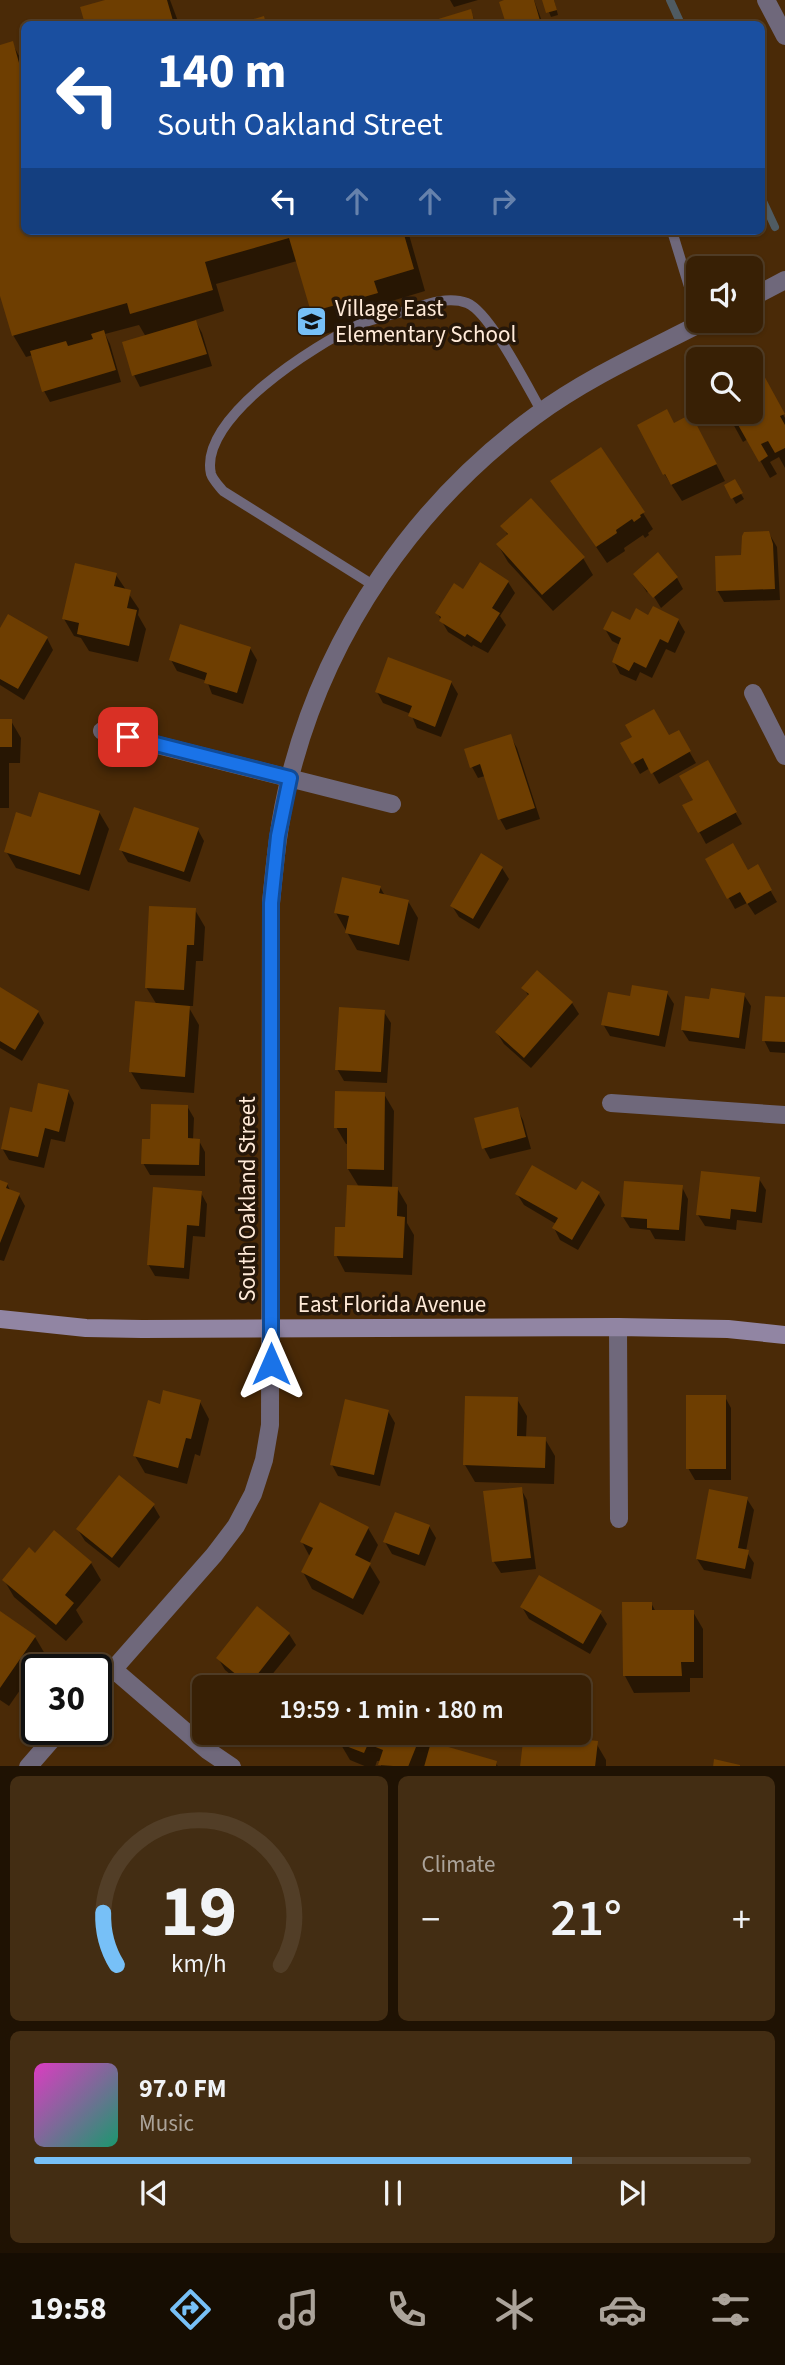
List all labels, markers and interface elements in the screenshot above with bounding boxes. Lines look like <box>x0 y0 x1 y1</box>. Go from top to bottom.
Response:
text: 140 m <box>157 37 286 107</box>
icon: left <box>42 49 133 140</box>
text: South Oakland Street <box>157 102 443 148</box>
icon: left <box>265 182 303 220</box>
icon: ahead <box>338 182 376 220</box>
icon: ahead <box>411 182 449 220</box>
icon: right <box>484 182 522 220</box>
map controls <box>686 256 763 424</box>
button: sound <box>686 256 763 333</box>
place label: Village East Elementary School <box>335 292 516 351</box>
school or university icon: Village East Elementary School <box>295 304 329 338</box>
button: search <box>686 347 763 424</box>
pin <box>98 707 158 767</box>
icon: arrive <box>109 718 147 756</box>
street label: South Oakland Street <box>231 1096 264 1302</box>
street label: East Florida Avenue <box>298 1288 486 1321</box>
position arrow <box>234 1327 308 1401</box>
speed limit sign: 30 <box>21 1654 112 1745</box>
text: 19:59 · 1 min · 180 m <box>279 1691 504 1728</box>
text: Climate <box>422 1848 495 1881</box>
text: 19 <box>160 1860 237 1964</box>
text: 21° <box>551 1882 622 1956</box>
text: − <box>422 1893 440 1947</box>
text: + <box>732 1893 751 1947</box>
text: km/h <box>171 1945 227 1981</box>
text: 97.0 FM <box>139 2070 227 2107</box>
text: Music <box>139 2107 194 2140</box>
icon: previous <box>135 2174 173 2212</box>
icon: pause <box>374 2174 412 2212</box>
icon: next <box>613 2174 651 2212</box>
icon: directions <box>166 2285 215 2334</box>
icon: music <box>274 2285 323 2334</box>
icon: phone <box>382 2285 431 2334</box>
icon: climate <box>490 2285 539 2334</box>
icon: car <box>598 2285 647 2334</box>
icon: filters <box>706 2285 755 2334</box>
text: 19:58 <box>30 2286 107 2332</box>

